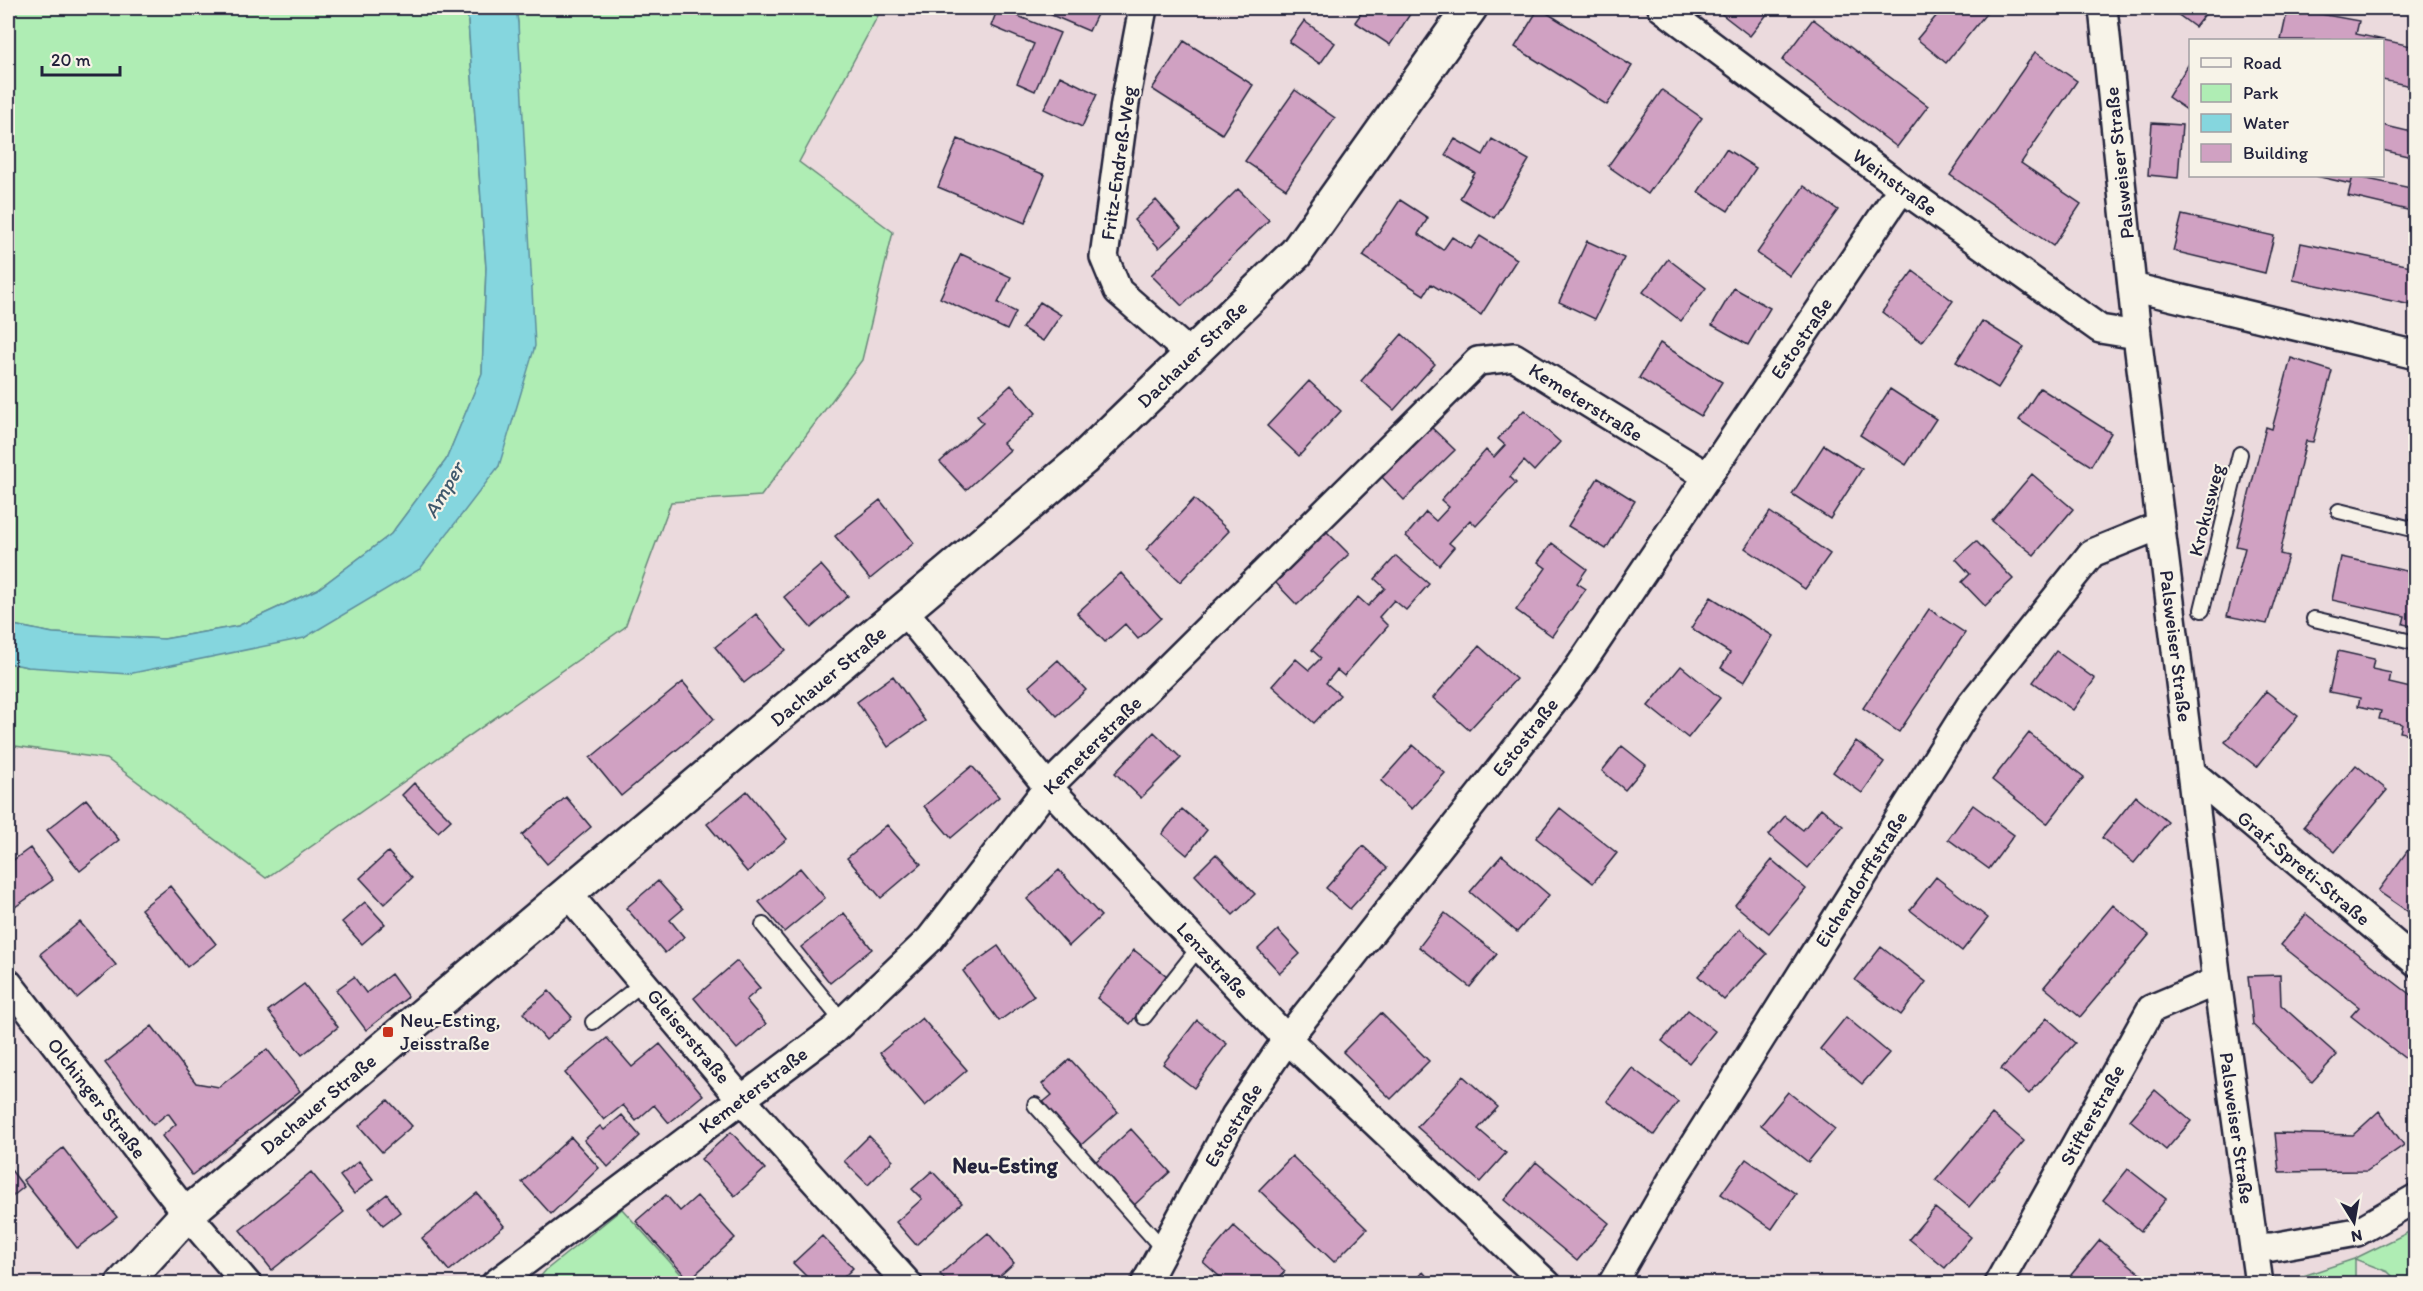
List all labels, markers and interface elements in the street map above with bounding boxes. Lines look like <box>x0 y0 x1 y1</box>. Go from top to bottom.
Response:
scale bar <box>42 39 120 77</box>
legend <box>2189 39 2384 177</box>
text: 20 m <box>51 49 91 71</box>
text: Road <box>2243 52 2282 74</box>
text: Park <box>2243 82 2278 104</box>
street label: Fritz-Endreß-Weg <box>1095 84 1141 242</box>
street label: Palsweiser Straße <box>2099 86 2139 240</box>
text: Water <box>2243 112 2289 134</box>
text: Building <box>2243 142 2309 164</box>
street label: Weinstraße <box>1848 143 1942 221</box>
street label: Estostraße <box>1765 293 1837 383</box>
street label: Dachauer Straße <box>1132 295 1252 413</box>
street label: Kemeterstraße <box>1524 357 1648 447</box>
water label: Amper <box>418 455 471 522</box>
street label: Krokusweg <box>2183 461 2229 559</box>
street label: Palsweiser Straße <box>2155 569 2197 723</box>
street label: Dachauer Straße <box>765 620 891 732</box>
street label: Kemeterstraße <box>1038 691 1146 799</box>
street label: Estostraße <box>1487 693 1563 781</box>
street label: Graf-Spreti-Straße <box>2233 805 2375 931</box>
street label: Eichendorffstraße <box>1809 806 1913 952</box>
street label: Lenzstraße <box>1172 917 1254 1003</box>
street label: Gleiserstraße <box>642 983 736 1089</box>
place label: Neu-Esting, Jeisstraße <box>400 1008 501 1055</box>
marker: Neu-Esting, Jeisstraße <box>381 1025 395 1039</box>
street label: Olchinger Straße <box>42 1033 152 1163</box>
street label: Kemeterstraße <box>694 1041 812 1139</box>
street label: Dachauer Straße <box>255 1048 381 1160</box>
street label: Palsweiser Straße <box>2214 1051 2260 1205</box>
street label: Stifterstraße <box>2054 1060 2130 1170</box>
street label: Estostraße <box>1199 1079 1267 1171</box>
district label: Neu-Esting <box>952 1152 1059 1179</box>
north arrow <box>2324 1192 2384 1252</box>
text: N <box>2350 1226 2364 1247</box>

